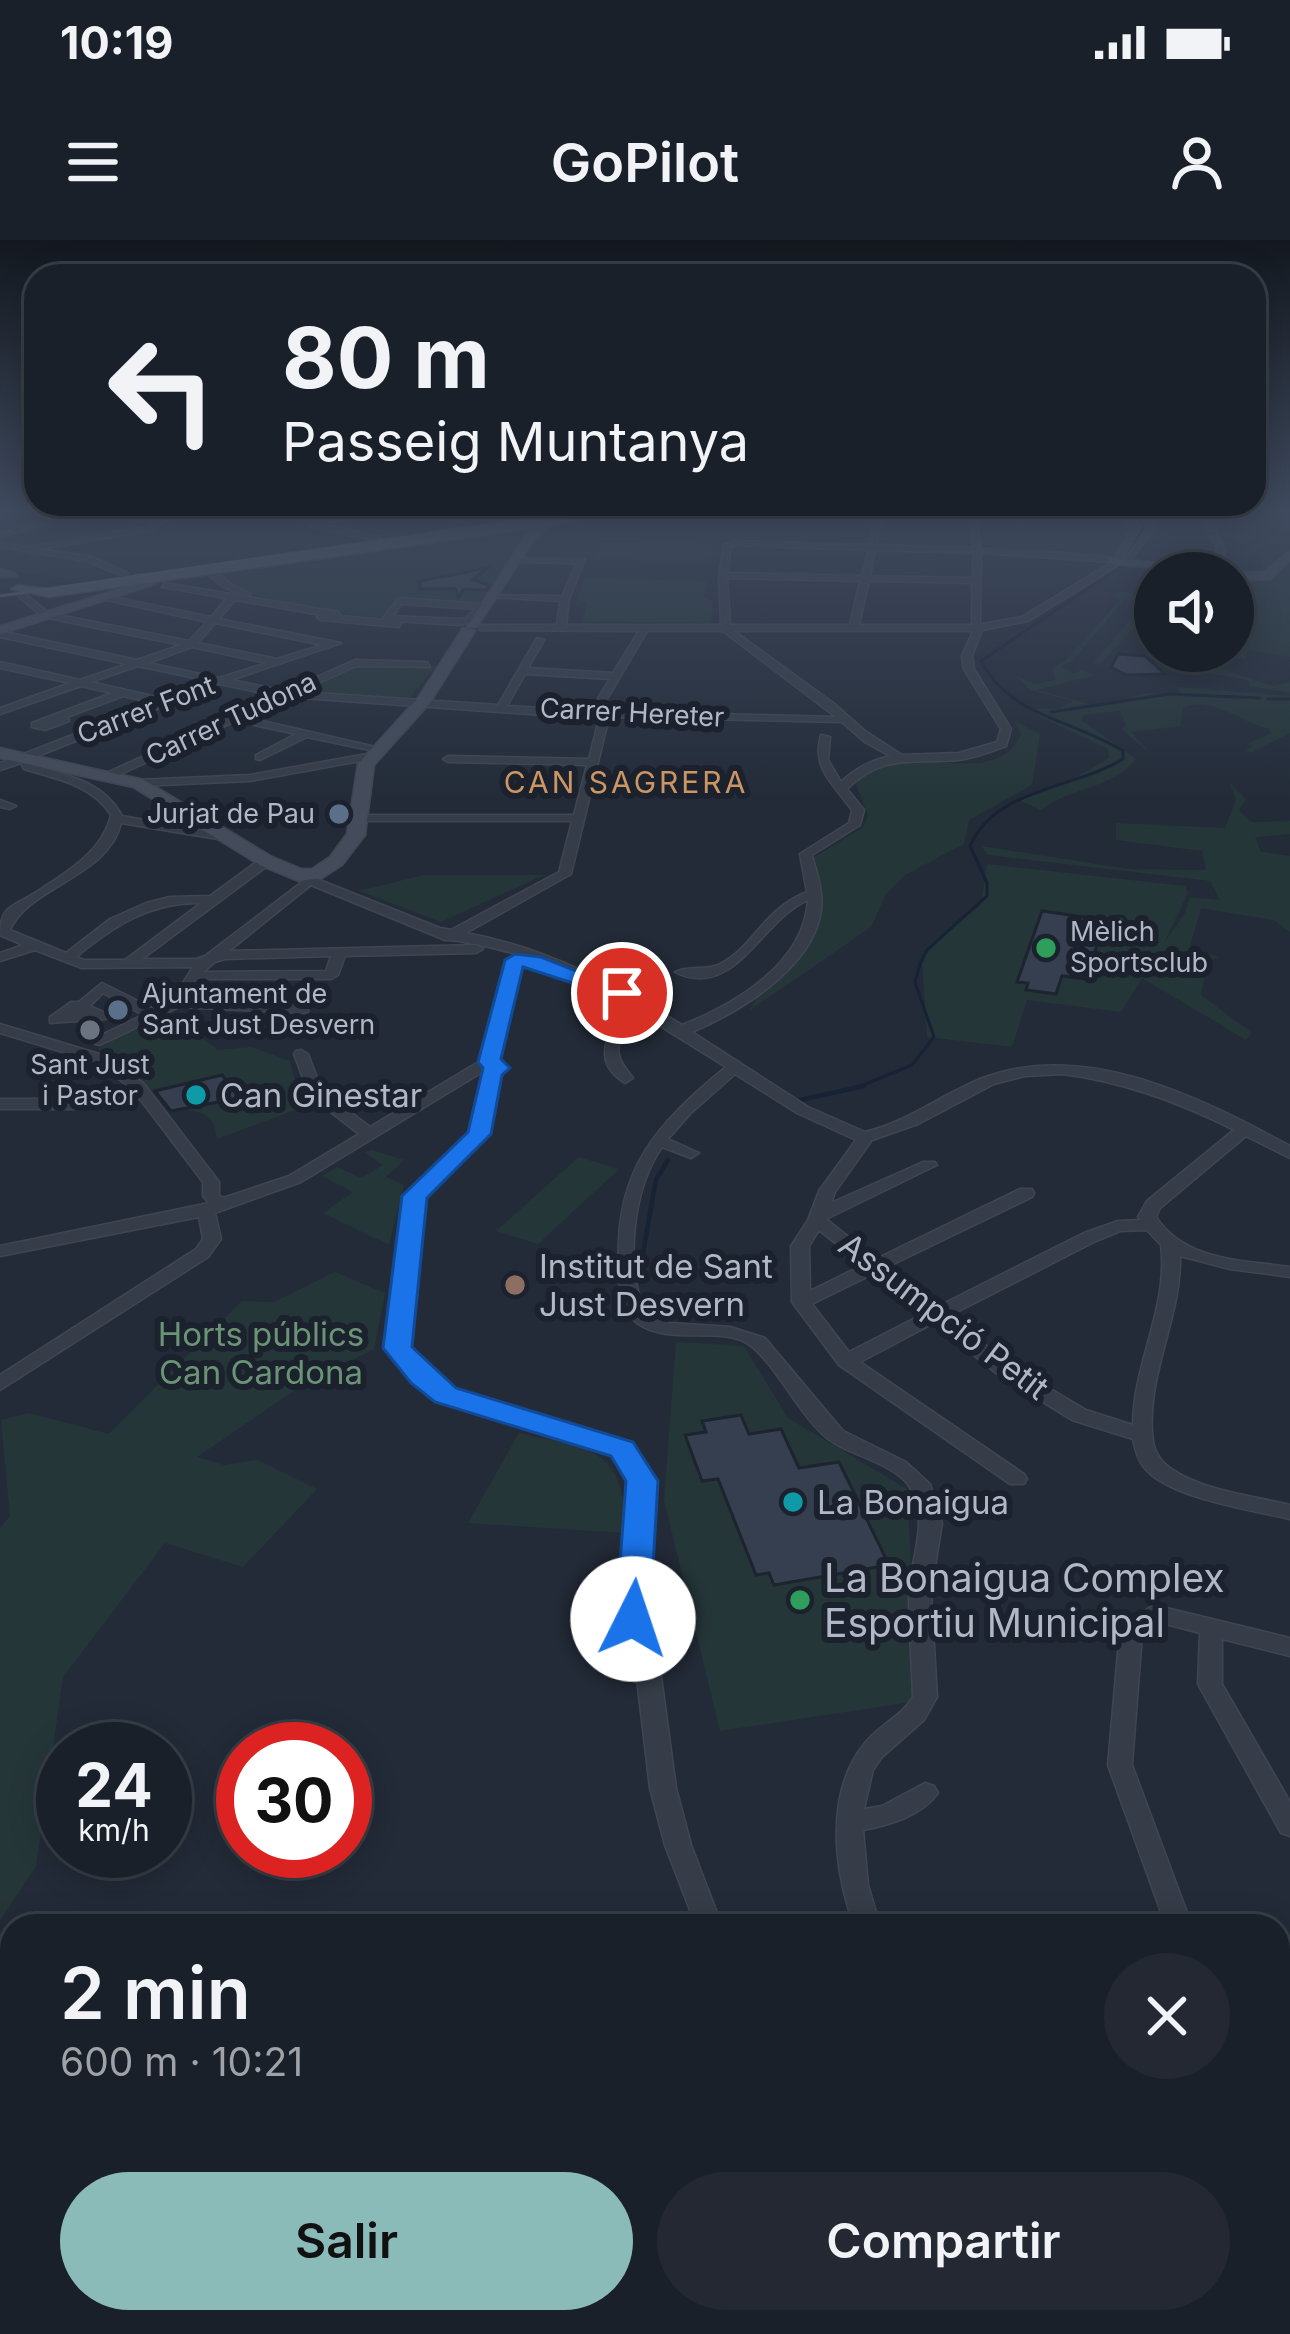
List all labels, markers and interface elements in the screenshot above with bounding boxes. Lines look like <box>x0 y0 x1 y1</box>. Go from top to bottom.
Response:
text: 10:19 <box>60 15 173 70</box>
icon: menu <box>60 129 126 195</box>
icon: person <box>1164 129 1230 195</box>
text: GoPilot <box>551 130 739 195</box>
text: 80 m <box>282 307 490 408</box>
icon: left <box>84 312 240 468</box>
text: Passeig Muntanya <box>282 409 749 474</box>
map controls <box>1134 552 1254 672</box>
button: sound <box>1134 552 1254 672</box>
street label: Carrer Tudona <box>140 665 321 772</box>
street label: Carrer Font <box>72 668 219 751</box>
street label: Carrer Hereter <box>539 691 725 734</box>
district label: CAN SAGRERA <box>504 764 748 800</box>
place label: Jurjat de Pau <box>147 797 315 830</box>
marker: Jurjat de Pau <box>326 801 352 827</box>
place label: Mèlich Sportsclub <box>1070 915 1208 979</box>
marker: Mèlich Sportsclub <box>1033 935 1059 961</box>
pin <box>571 942 673 1044</box>
icon: arrive <box>589 960 655 1026</box>
place label: Ajuntament de Sant Just Desvern <box>142 977 375 1041</box>
marker: Ajuntament de Sant Just Desvern <box>105 997 131 1023</box>
marker: Sant Just i Pastor <box>77 1017 103 1043</box>
place label: Sant Just i Pastor <box>30 1048 150 1112</box>
place label: Can Ginestar <box>220 1075 422 1115</box>
marker: Can Ginestar <box>183 1082 209 1108</box>
street label: Assumpció Petit <box>831 1224 1057 1408</box>
place label: Institut de Sant Just Desvern <box>539 1246 773 1324</box>
marker: Institut de Sant Just Desvern <box>502 1272 528 1298</box>
park label: Horts públics Can Cardona <box>158 1314 364 1392</box>
place label: La Bonaigua <box>817 1482 1009 1522</box>
marker: La Bonaigua <box>780 1489 806 1515</box>
place label: La Bonaigua Complex Esportiu Municipal <box>824 1554 1225 1646</box>
position arrow <box>570 1556 696 1682</box>
marker: La Bonaigua Complex Esportiu Municipal <box>787 1587 813 1613</box>
speed limit sign: 30 <box>216 1722 372 1878</box>
text: 24 <box>75 1749 153 1821</box>
text: km/h <box>78 1812 150 1848</box>
text: 2 min <box>60 1949 251 2036</box>
button: close <box>1104 1953 1230 2079</box>
text: 600 m · 10:21 <box>60 2038 303 2085</box>
button: Salir <box>60 2172 633 2310</box>
button: Compartir <box>657 2172 1230 2310</box>

